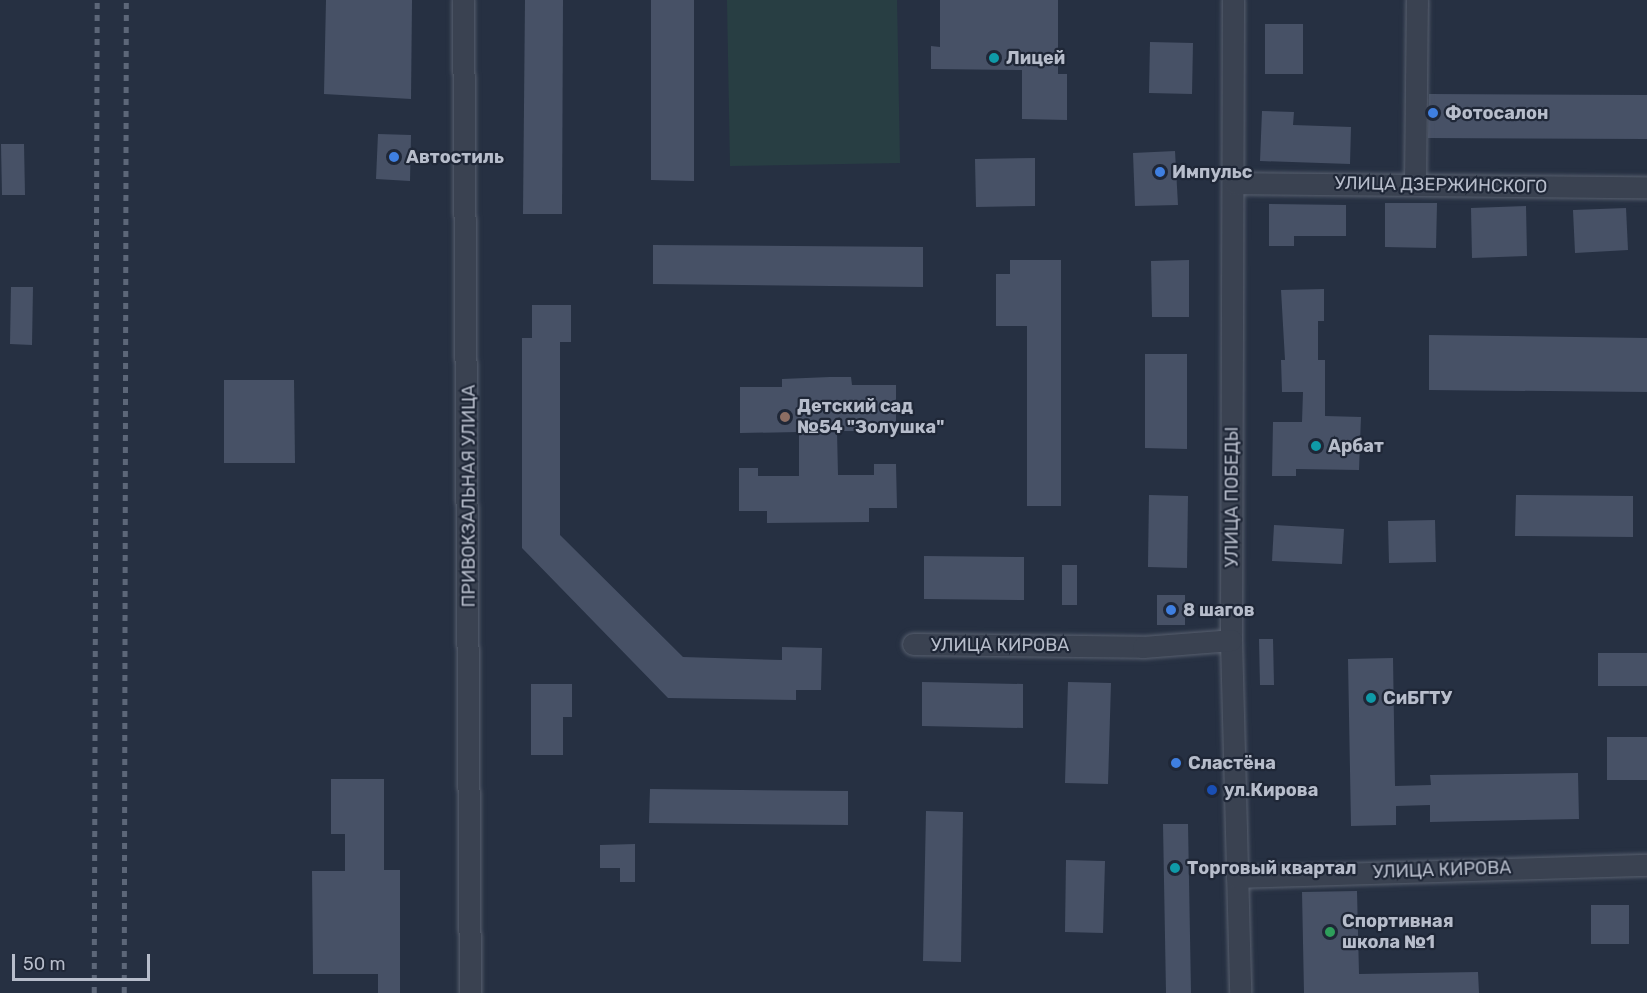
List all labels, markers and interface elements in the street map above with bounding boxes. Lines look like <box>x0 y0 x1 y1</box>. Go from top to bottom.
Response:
place label: Лицей <box>1006 47 1065 69</box>
marker: Лицей <box>987 51 1001 65</box>
place label: Фотосалон <box>1445 102 1549 124</box>
marker: Фотосалон <box>1426 106 1440 120</box>
place label: Автостиль <box>406 146 504 168</box>
marker: Автостиль <box>387 150 401 164</box>
place label: Импульс <box>1172 161 1252 183</box>
marker: Импульс <box>1153 165 1167 179</box>
street label: УЛИЦА ДЗЕРЖИНСКОГО <box>1335 172 1547 198</box>
street label: ПРИВОКЗАЛЬНАЯ УЛИЦА <box>458 385 480 607</box>
place label: Детский сад №54 "Золушка" <box>797 396 944 438</box>
marker: Детский сад №54 "Золушка" <box>778 410 792 424</box>
street label: УЛИЦА ПОБЕДЫ <box>1221 427 1243 567</box>
place label: Арбат <box>1328 435 1384 457</box>
marker: Арбат <box>1309 439 1323 453</box>
place label: 8 шагов <box>1183 599 1255 621</box>
marker: 8 шагов <box>1164 603 1178 617</box>
street label: УЛИЦА КИРОВА <box>931 634 1069 656</box>
place label: СиБГТУ <box>1383 687 1452 709</box>
marker: СиБГТУ <box>1364 691 1378 705</box>
place label: Сластёна <box>1188 752 1276 774</box>
marker: Сластёна <box>1169 756 1183 770</box>
place label: ул.Кирова <box>1224 779 1318 801</box>
marker: ул.Кирова <box>1205 783 1219 797</box>
place label: Торговый квартал <box>1187 857 1356 879</box>
street label: УЛИЦА КИРОВА <box>1372 857 1512 883</box>
marker: Торговый квартал <box>1168 861 1182 875</box>
place label: Спортивная школа №1 <box>1342 911 1454 954</box>
marker: Спортивная школа №1 <box>1323 925 1337 939</box>
scale bar <box>15 942 153 980</box>
text: 50 m <box>23 953 66 975</box>

